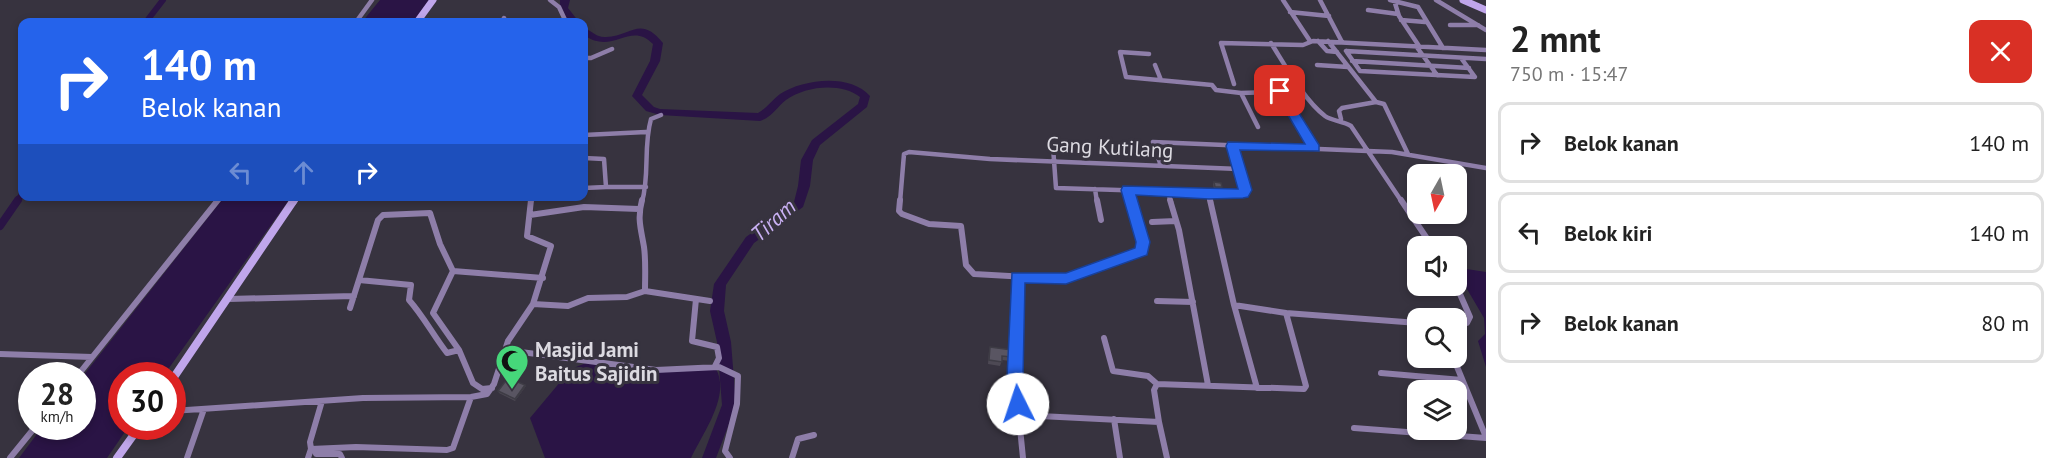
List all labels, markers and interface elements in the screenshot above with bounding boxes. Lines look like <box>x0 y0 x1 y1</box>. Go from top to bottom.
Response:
text: 2 mnt <box>1510 15 1601 62</box>
button: close <box>1969 20 2032 83</box>
text: 140 m <box>141 37 257 92</box>
icon: right <box>42 42 120 120</box>
text: 750 m · 15:47 <box>1510 61 1628 87</box>
pin <box>1254 65 1305 116</box>
icon: arrive <box>1263 74 1296 107</box>
text: Belok kanan <box>141 90 281 124</box>
icon: right <box>1513 126 1546 159</box>
text: Belok kanan <box>1564 129 1679 157</box>
text: 140 m <box>1969 129 2029 157</box>
street label: Gang Kutilang <box>1046 130 1174 164</box>
icon: left <box>224 156 257 189</box>
icon: ahead <box>287 156 320 189</box>
icon: right <box>350 156 383 189</box>
north arrow <box>1407 164 1467 224</box>
map controls <box>1407 164 1467 440</box>
water label: Tiram <box>745 192 801 248</box>
icon: left <box>1513 216 1546 249</box>
text: Belok kiri <box>1564 219 1653 247</box>
text: 140 m <box>1969 219 2029 247</box>
button: sound <box>1407 236 1467 296</box>
icon: right <box>1513 306 1546 339</box>
button: search <box>1407 308 1467 368</box>
text: Belok kanan <box>1564 309 1679 337</box>
text: 80 m <box>1981 309 2029 337</box>
place label: Masjid Jami Baitus Sajidin <box>535 336 658 387</box>
mosque icon: Masjid Jami Baitus Sajidin <box>494 343 530 390</box>
speed limit sign: 30 <box>108 362 186 440</box>
position arrow <box>986 372 1050 436</box>
text: 28 <box>40 374 74 413</box>
button: layers <box>1407 380 1467 440</box>
text: km/h <box>41 407 73 426</box>

